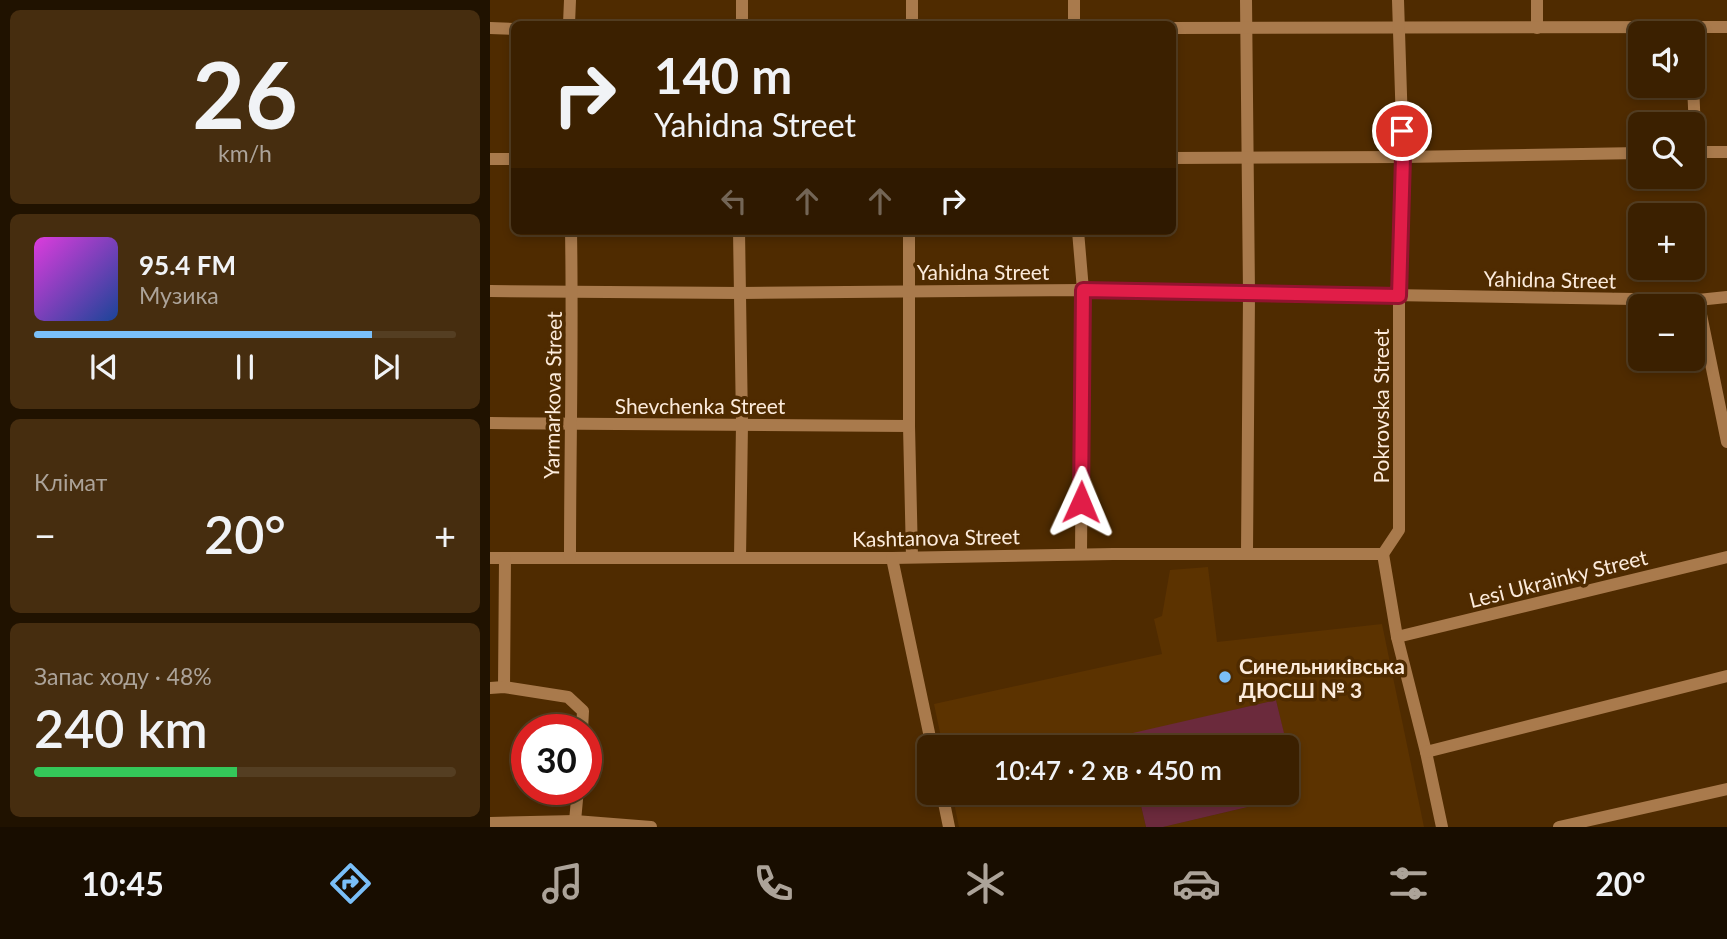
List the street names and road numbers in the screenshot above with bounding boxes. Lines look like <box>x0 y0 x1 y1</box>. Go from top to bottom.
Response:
street label: Yahidna Street <box>917 259 1050 284</box>
street label: Yahidna Street <box>1484 265 1617 293</box>
street label: Yarmarkova Street <box>538 311 566 479</box>
street label: Pokrovska Street <box>1368 328 1393 483</box>
street label: Shevchenka Street <box>615 393 786 418</box>
street label: Kashtanova Street <box>852 523 1021 551</box>
street label: Lesi Ukrainky Street <box>1466 544 1650 612</box>

